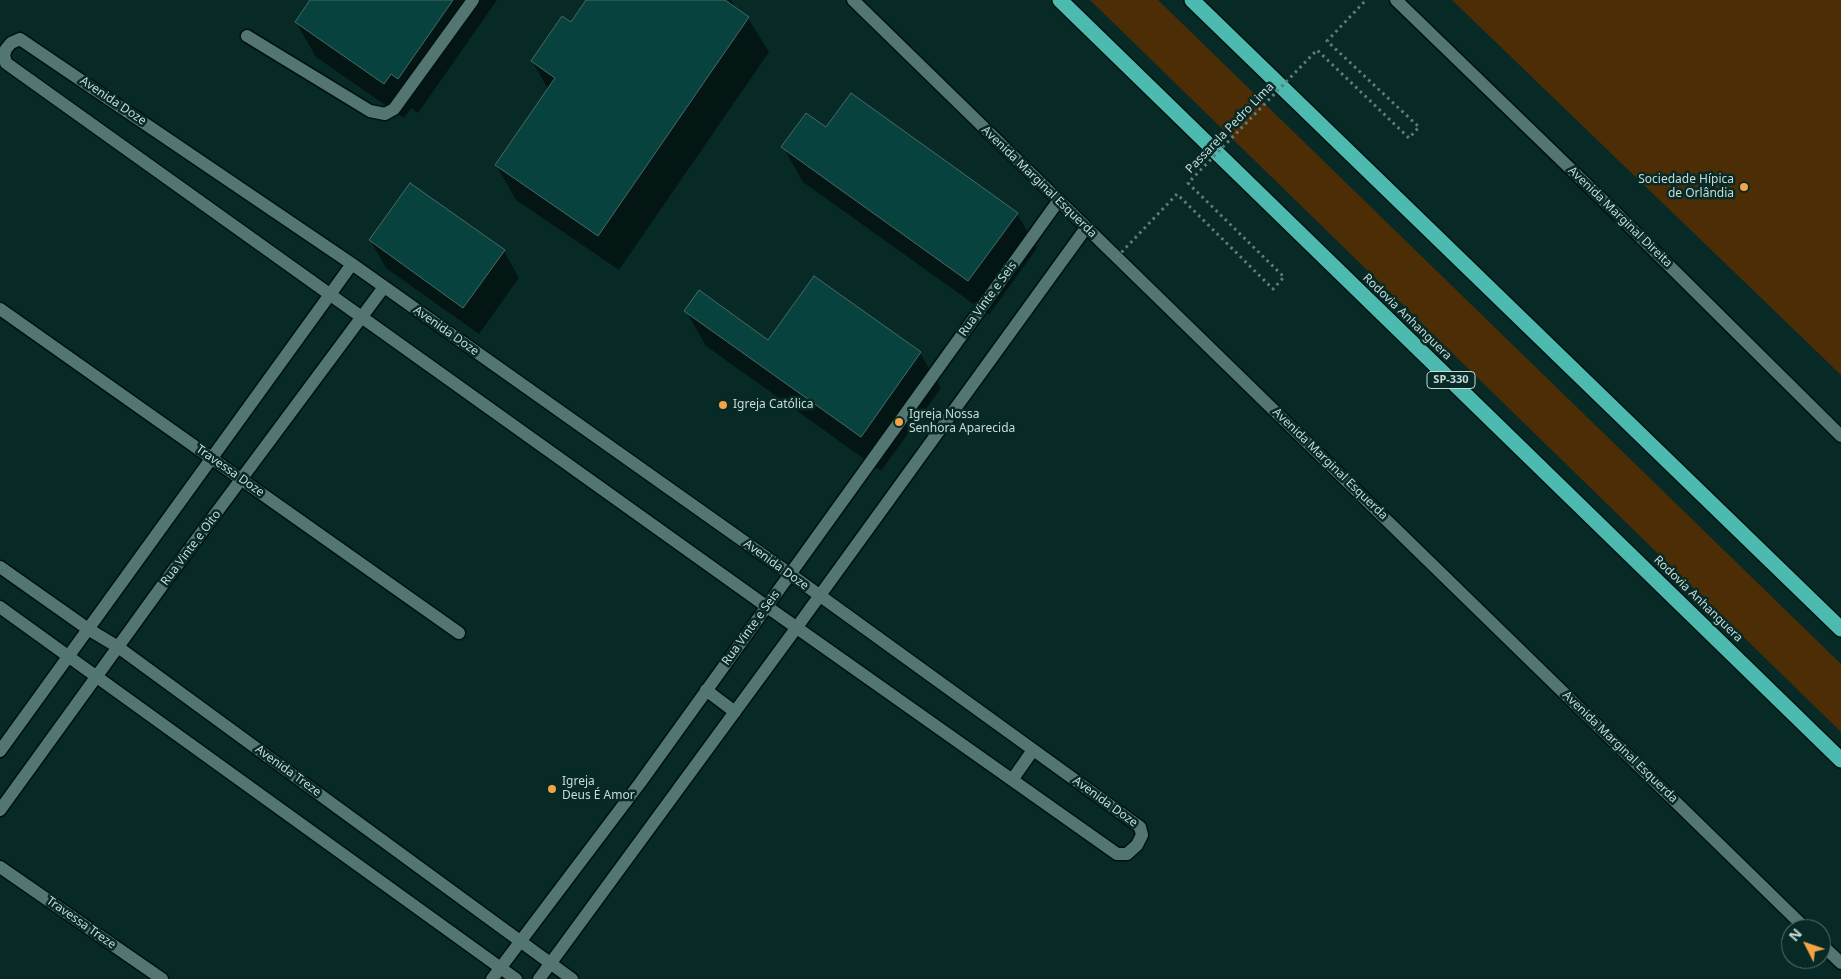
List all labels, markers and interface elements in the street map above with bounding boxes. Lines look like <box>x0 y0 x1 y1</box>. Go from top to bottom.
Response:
street label: Avenida Doze <box>77 74 149 128</box>
street label: Passarela Pedro Lima <box>1183 80 1277 176</box>
street label: Avenida Marginal Esquerda <box>978 123 1100 241</box>
street label: Avenida Marginal Direita <box>1565 164 1675 270</box>
place label: Sociedade Hípica de Orlândia <box>1638 173 1734 201</box>
marker: Sociedade Hípica de Orlândia <box>1738 181 1750 193</box>
street label: Rua Vinte e Seis <box>956 259 1020 339</box>
street label: Rodovia Anhanguera <box>1360 271 1454 363</box>
street label: Avenida Doze <box>411 303 481 359</box>
road number: SP-330 <box>1427 372 1475 388</box>
place label: Igreja Católica <box>733 398 813 412</box>
marker: Igreja Católica <box>717 399 729 411</box>
street label: Avenida Marginal Esquerda <box>1269 405 1391 523</box>
place label: Igreja Nossa Senhora Aparecida <box>909 408 1015 436</box>
marker: Igreja Nossa Senhora Aparecida <box>893 416 905 428</box>
street label: Travessa Doze <box>193 442 267 500</box>
street label: Rua Vinte e Oito <box>158 507 224 589</box>
street label: Avenida Doze <box>741 537 811 593</box>
street label: Rodovia Anhanguera <box>1651 553 1745 645</box>
street label: Rua Vinte e Seis <box>719 588 783 668</box>
street label: Avenida Marginal Esquerda <box>1559 688 1681 806</box>
street label: Avenida Treze <box>252 742 324 800</box>
street label: Avenida Doze <box>1070 774 1140 830</box>
place label: Igreja Deus É Amor <box>562 775 635 803</box>
marker: Igreja Deus É Amor <box>546 783 558 795</box>
street label: Travessa Treze <box>43 894 119 952</box>
north arrow <box>1781 919 1831 969</box>
text: N <box>1784 924 1806 945</box>

